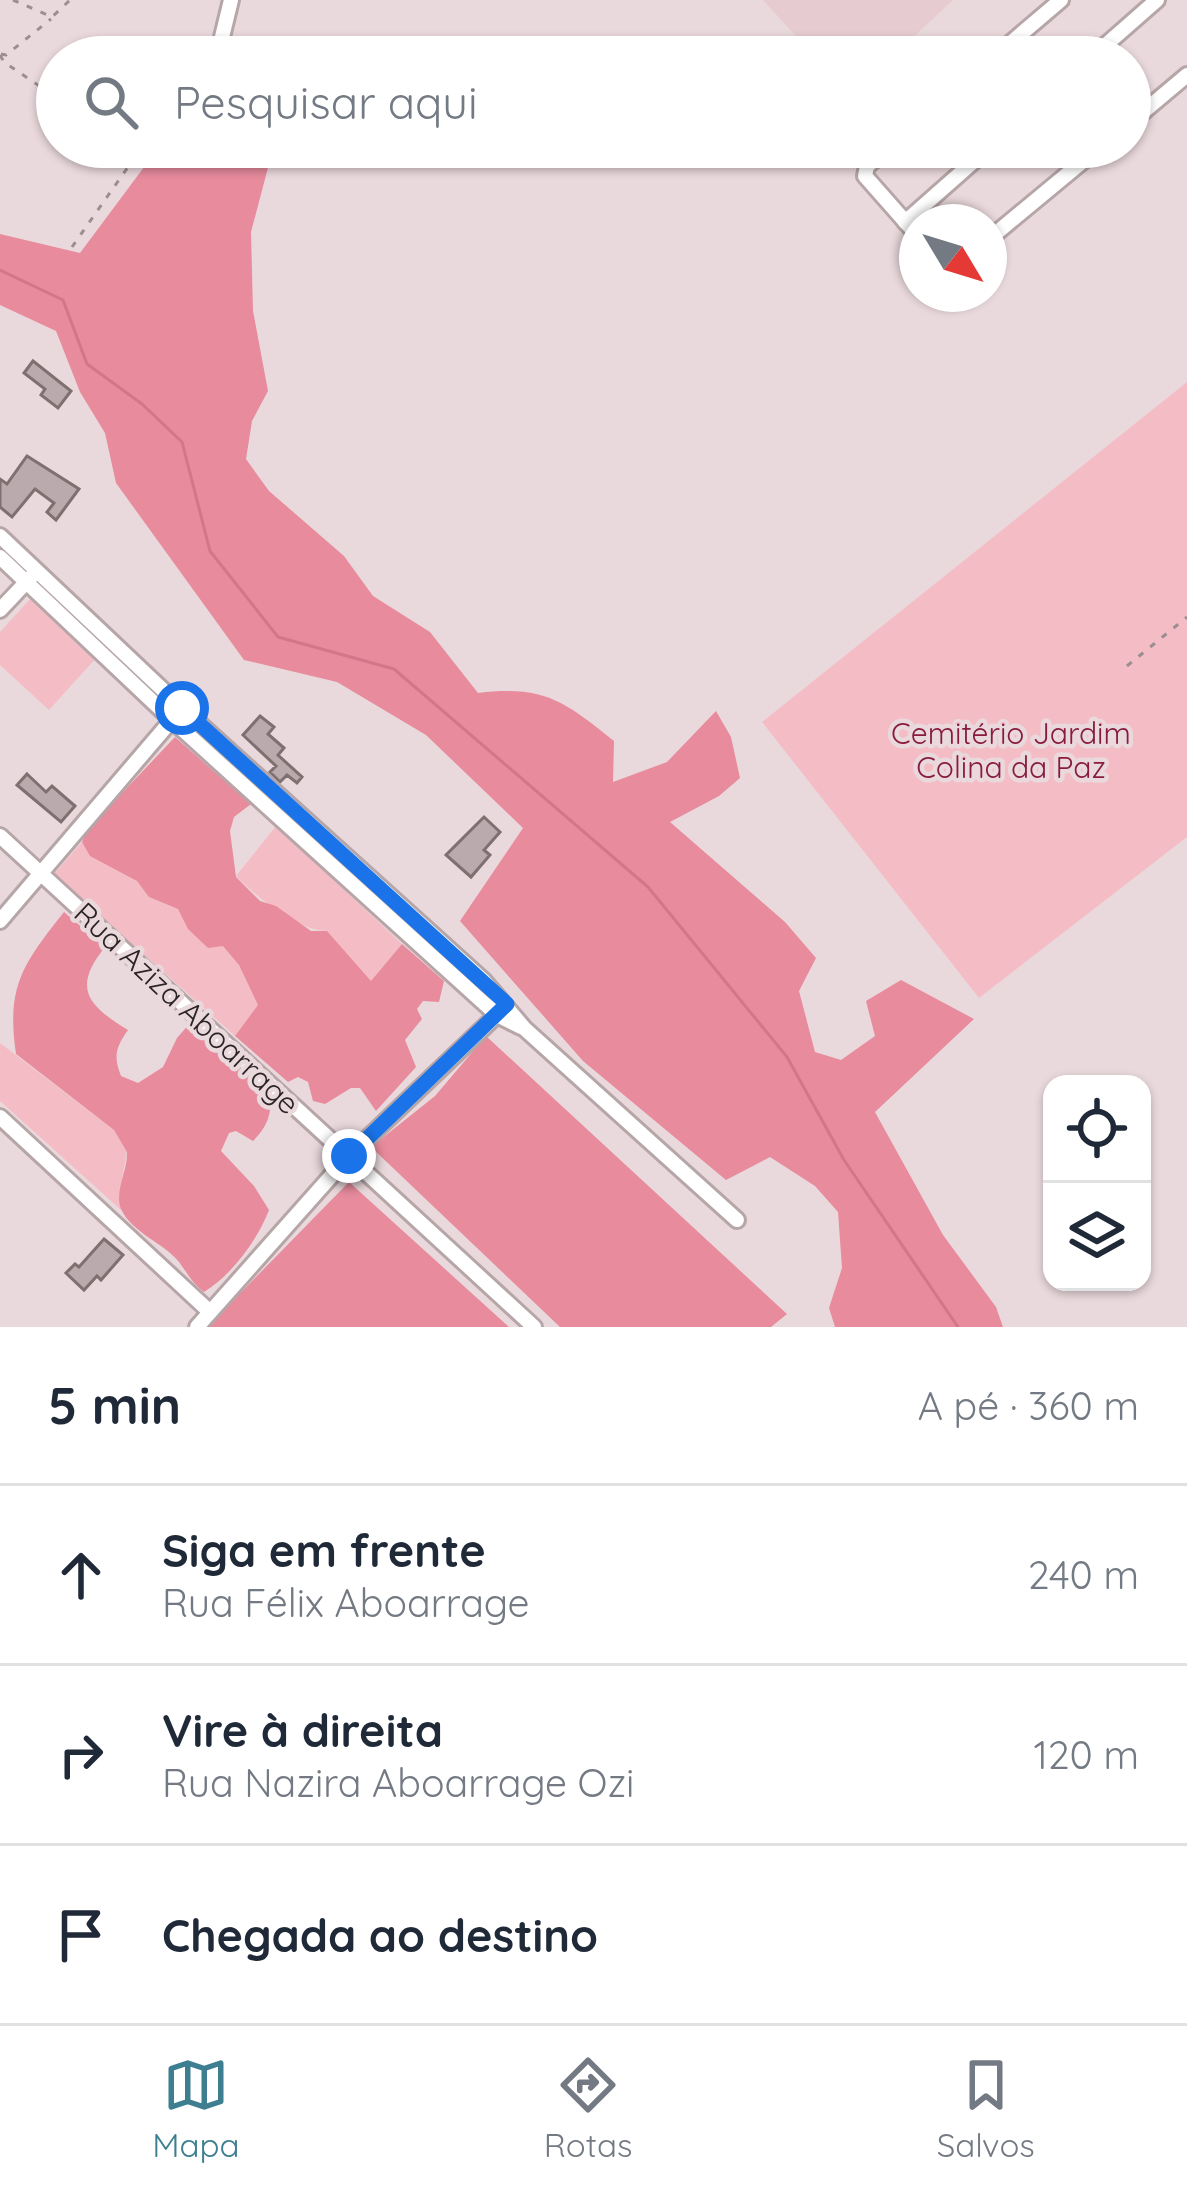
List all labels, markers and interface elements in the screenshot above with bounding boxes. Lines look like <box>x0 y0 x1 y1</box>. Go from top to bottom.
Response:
search box <box>36 36 1151 168</box>
icon: search <box>78 69 144 135</box>
text: Pesquisar aqui <box>174 74 478 130</box>
north arrow <box>899 204 1007 312</box>
route start <box>155 681 209 735</box>
park label: Cemitério Jardim Colina da Paz <box>891 714 1131 786</box>
street label: Rua Aziza Aboarrage <box>67 894 307 1122</box>
map controls <box>1043 1075 1151 1291</box>
button: locate <box>1043 1075 1151 1183</box>
route end <box>322 1129 376 1183</box>
button: layers <box>1043 1183 1151 1291</box>
text: 5 min <box>48 1373 181 1437</box>
text: A pé · 360 m <box>918 1381 1139 1430</box>
text: Siga em frente <box>162 1522 486 1578</box>
icon: ahead <box>48 1542 114 1608</box>
text: 240 m <box>1028 1550 1139 1599</box>
text: Rua Félix Aboarrage <box>162 1578 529 1627</box>
text: Vire à direita <box>162 1702 443 1758</box>
icon: right <box>48 1722 114 1788</box>
text: 120 m <box>1034 1730 1139 1779</box>
text: Rua Nazira Aboarrage Ozi <box>162 1758 634 1807</box>
icon: arrive <box>48 1902 114 1968</box>
text: Chegada ao destino <box>162 1907 598 1963</box>
tab: Mapa <box>152 2052 239 2165</box>
tab: Rotas <box>544 2052 632 2165</box>
tab: Salvos <box>937 2052 1035 2165</box>

